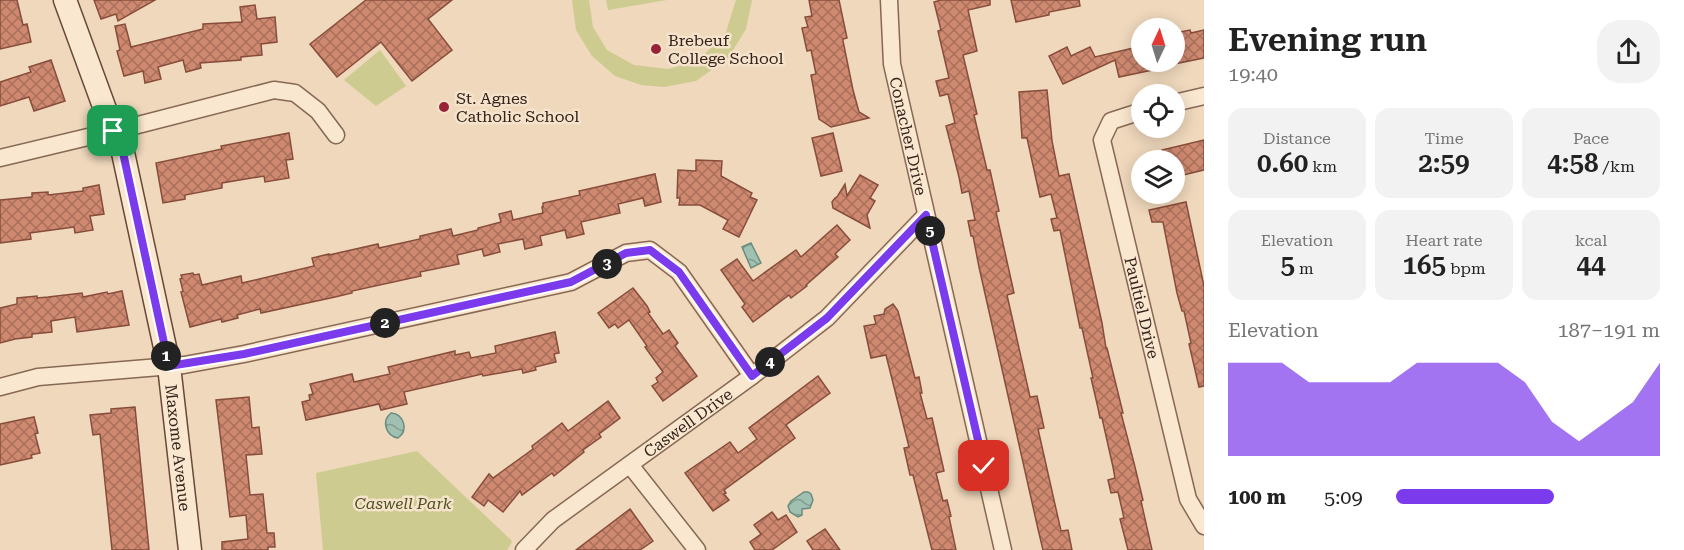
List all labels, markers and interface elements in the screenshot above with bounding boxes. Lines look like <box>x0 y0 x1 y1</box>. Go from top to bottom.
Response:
north arrow <box>1131 18 1185 72</box>
map controls <box>1131 18 1185 204</box>
text: Evening run <box>1228 20 1427 59</box>
button: share <box>1597 20 1660 83</box>
place label: Brebeuf College School <box>668 31 784 68</box>
marker: Brebeuf College School <box>649 42 663 56</box>
text: 19:40 <box>1228 62 1278 86</box>
street label: Conacher Drive <box>885 75 931 197</box>
button: locate <box>1131 84 1185 138</box>
place label: St. Agnes Catholic School <box>456 89 579 126</box>
marker: St. Agnes Catholic School <box>437 100 451 114</box>
pin <box>87 105 138 156</box>
icon: arrive <box>96 114 129 147</box>
text: Distance <box>1263 129 1331 148</box>
text: Time <box>1424 129 1464 148</box>
text: Pace <box>1573 129 1609 148</box>
text: 0.60 <box>1257 148 1308 178</box>
text: 2:59 <box>1418 148 1470 178</box>
text: 4:58 <box>1547 148 1599 178</box>
button: layers <box>1131 150 1185 204</box>
text: km <box>1308 157 1337 176</box>
text: /km <box>1599 157 1635 176</box>
pin: 5 <box>915 216 945 246</box>
text: 5 <box>926 221 934 240</box>
text: Elevation <box>1261 231 1333 250</box>
text: Heart rate <box>1406 231 1482 250</box>
text: kcal <box>1575 231 1607 250</box>
pin: 3 <box>592 249 622 279</box>
text: 5 <box>1280 250 1295 280</box>
text: 165 <box>1402 250 1446 280</box>
text: 44 <box>1576 250 1606 280</box>
text: 3 <box>603 254 611 273</box>
street label: Paultiel Drive <box>1120 255 1163 361</box>
text: m <box>1295 259 1314 278</box>
text: bpm <box>1446 259 1486 278</box>
pin: 2 <box>370 308 400 338</box>
text: 2 <box>381 313 389 332</box>
text: Elevation <box>1228 318 1319 342</box>
text: 187–191 m <box>1557 318 1660 342</box>
pin: 1 <box>151 341 181 371</box>
text: 1 <box>162 346 170 365</box>
pin: 4 <box>755 347 785 377</box>
text: 4 <box>766 352 774 371</box>
street label: Maxome Avenue <box>161 383 195 512</box>
street label: Caswell Drive <box>640 384 736 461</box>
pin <box>958 440 1009 491</box>
icon: check <box>967 449 1000 482</box>
text: 100 m <box>1228 485 1286 509</box>
text: 5:09 <box>1324 485 1363 509</box>
park label: Caswell Park <box>354 494 452 513</box>

